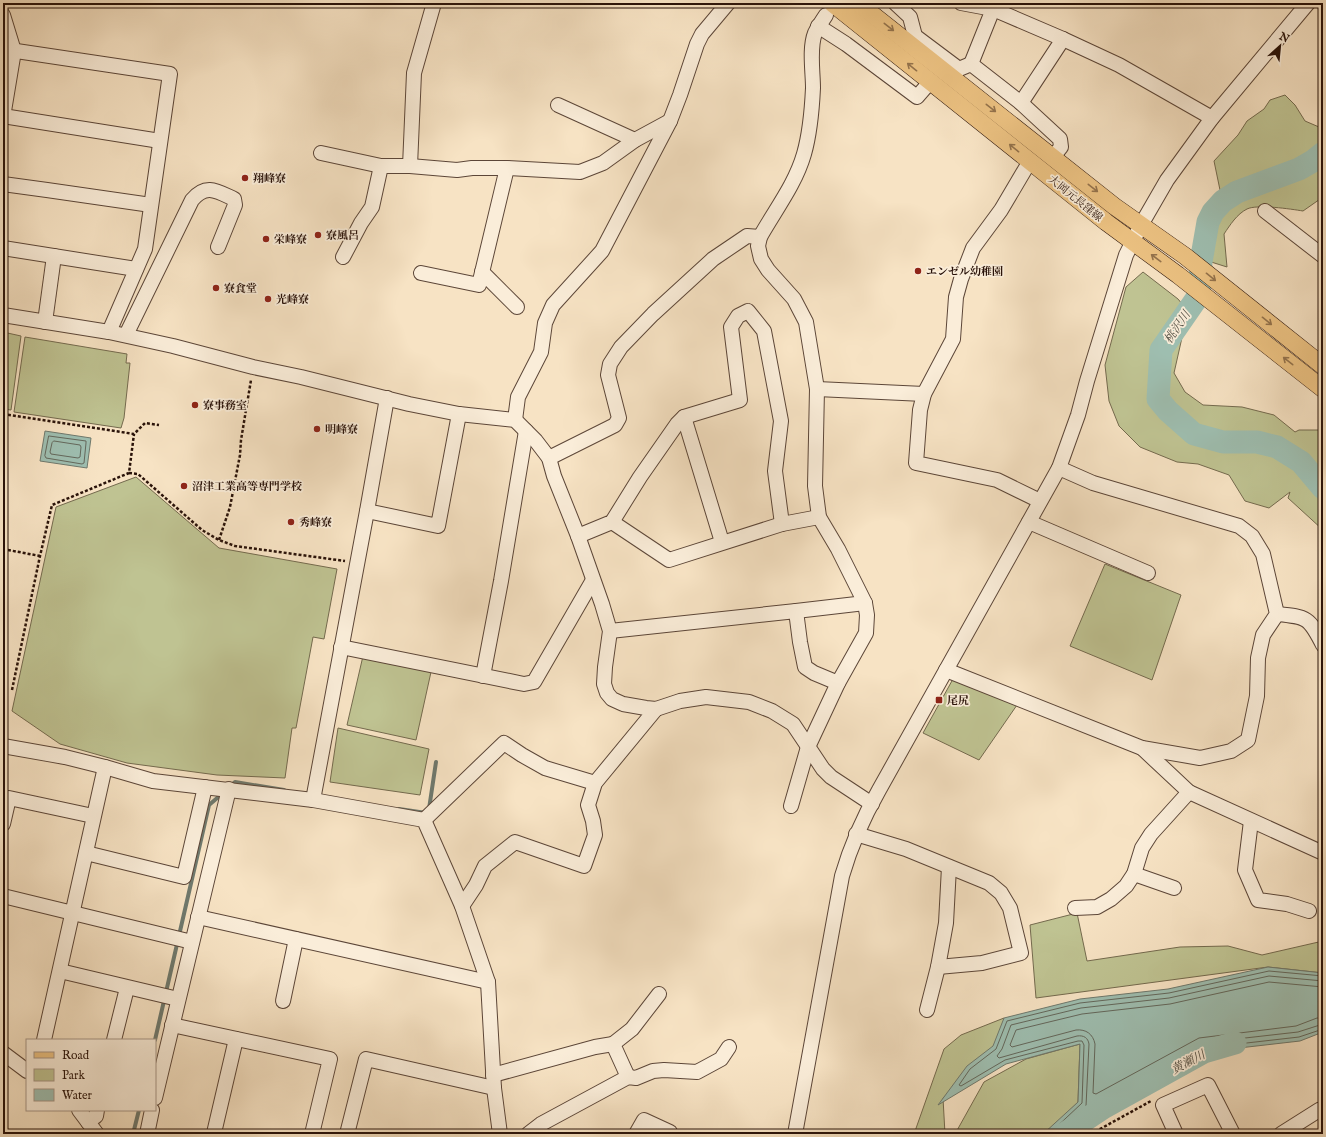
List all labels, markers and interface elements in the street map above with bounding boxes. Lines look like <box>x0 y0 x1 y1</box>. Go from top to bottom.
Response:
one-way arrow <box>883 23 894 32</box>
north arrow <box>1260 26 1300 66</box>
text: N <box>1276 29 1292 47</box>
one-way arrow <box>907 63 918 71</box>
one-way arrow <box>985 103 996 112</box>
one-way arrow <box>1008 144 1019 152</box>
place label: 翔峰寮 <box>253 172 286 186</box>
marker: 翔峰寮 <box>240 173 250 183</box>
street label: 大岡元長窪線 <box>1045 173 1105 225</box>
one-way arrow <box>1087 184 1098 193</box>
place label: 寮風呂 <box>326 229 359 243</box>
marker: 寮風呂 <box>313 230 323 240</box>
place label: 栄峰寮 <box>274 233 307 247</box>
marker: 栄峰寮 <box>261 234 271 244</box>
one-way arrow <box>1150 254 1161 262</box>
place label: エンゼル幼稚園 <box>926 265 1003 279</box>
marker: エンゼル幼稚園 <box>913 266 923 276</box>
one-way arrow <box>1205 272 1216 281</box>
place label: 寮食堂 <box>224 282 257 296</box>
marker: 寮食堂 <box>211 283 221 293</box>
place label: 光峰寮 <box>276 293 309 307</box>
marker: 光峰寮 <box>263 294 273 304</box>
water label: 桃沢川 <box>1161 307 1195 346</box>
one-way arrow <box>1261 317 1272 326</box>
one-way arrow <box>1282 357 1293 366</box>
place label: 寮事務室 <box>203 399 247 413</box>
marker: 寮事務室 <box>190 400 200 410</box>
place label: 明峰寮 <box>325 423 358 437</box>
marker: 明峰寮 <box>312 424 322 434</box>
place label: 沼津工業高等専門学校 <box>192 480 302 494</box>
marker: 沼津工業高等専門学校 <box>179 481 189 491</box>
place label: 秀峰寮 <box>299 516 332 530</box>
marker: 秀峰寮 <box>286 517 296 527</box>
place label: 尾尻 <box>947 694 969 708</box>
marker: 尾尻 <box>934 695 944 705</box>
legend <box>26 1039 156 1111</box>
water label: 黄瀬川 <box>1169 1046 1209 1078</box>
text: Road <box>62 1048 90 1063</box>
text: Park <box>62 1068 85 1083</box>
text: Water <box>62 1088 93 1103</box>

